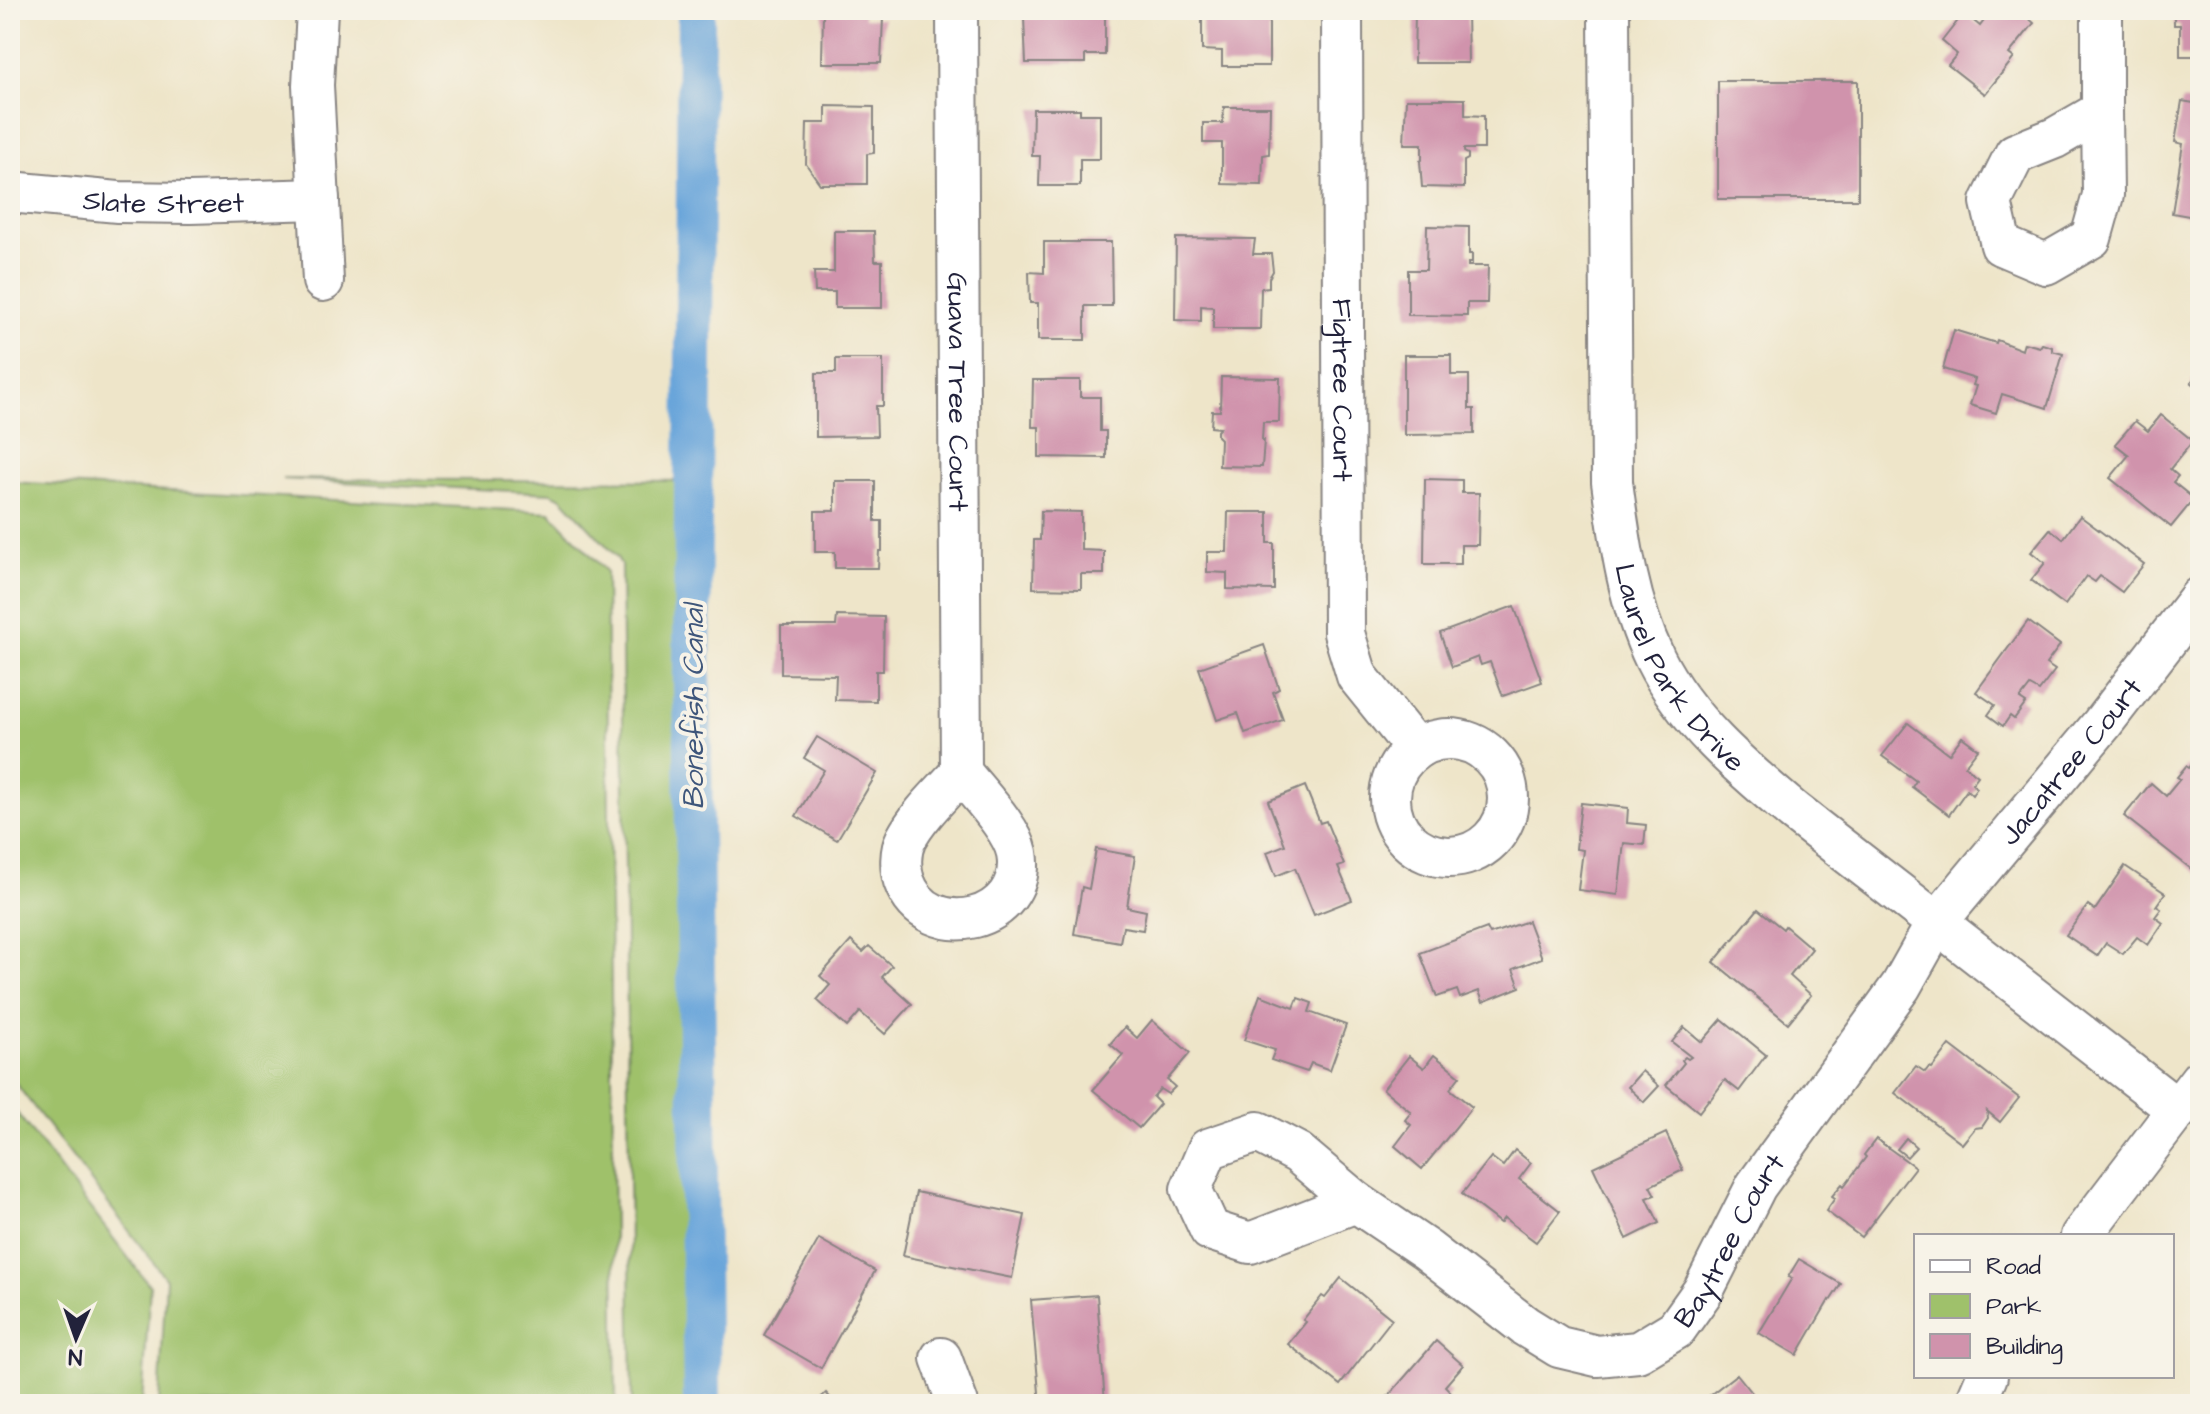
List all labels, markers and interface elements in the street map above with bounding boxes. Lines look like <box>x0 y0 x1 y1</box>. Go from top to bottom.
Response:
street label: Slate Street <box>81 181 245 224</box>
street label: Guava Tree Court <box>937 272 978 512</box>
street label: Figtree Court <box>1321 298 1362 482</box>
street label: Laurel Park Drive <box>1604 560 1753 781</box>
water label: Bonefish Canal <box>673 601 715 810</box>
street label: Jacatree Court <box>1991 670 2152 854</box>
street label: Baytree Court <box>1665 1145 1795 1336</box>
legend <box>1914 1234 2174 1378</box>
text: Road <box>1986 1250 2041 1284</box>
text: Park <box>1986 1290 2042 1324</box>
north arrow <box>36 1298 116 1378</box>
text: Building <box>1986 1330 2063 1365</box>
text: N <box>68 1341 83 1372</box>

